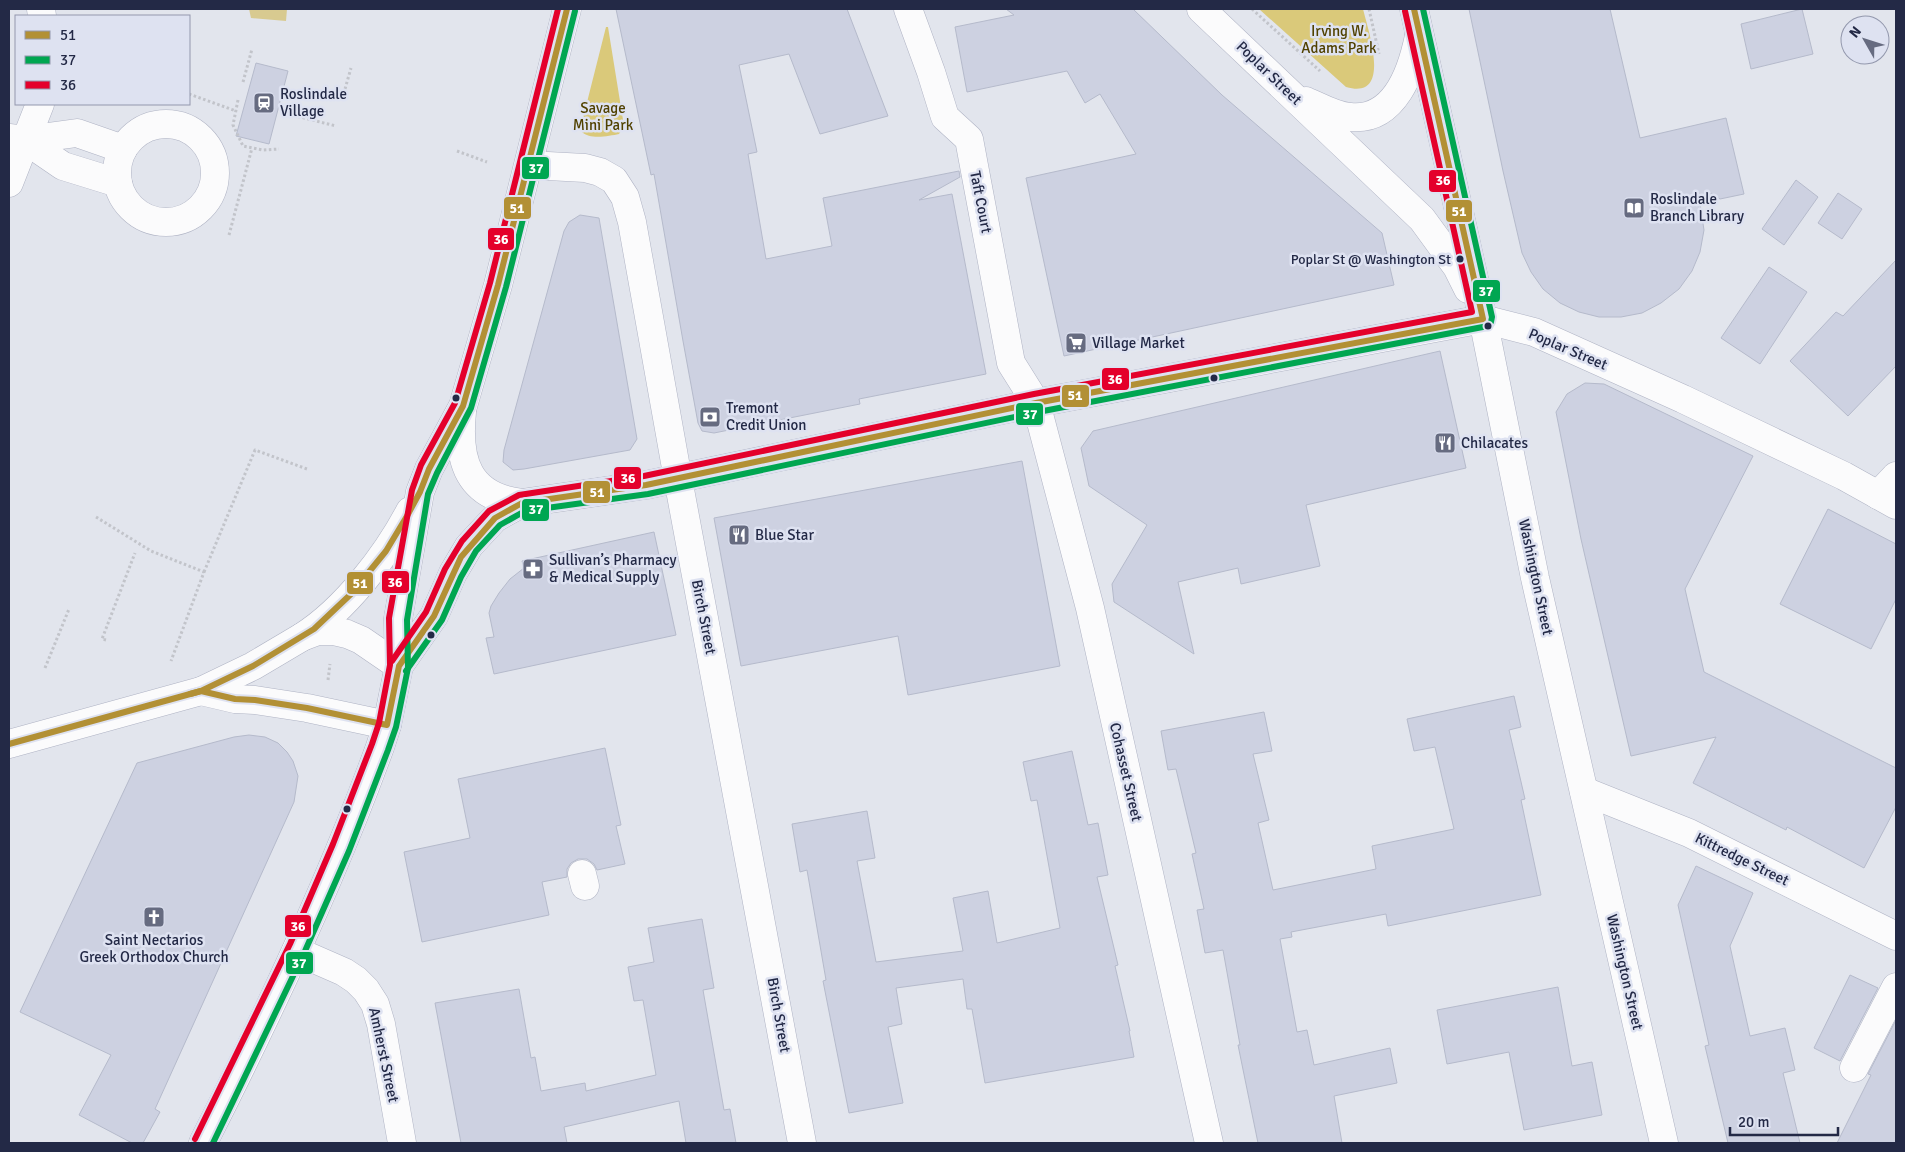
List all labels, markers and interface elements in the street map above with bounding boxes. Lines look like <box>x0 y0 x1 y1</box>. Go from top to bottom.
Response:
legend <box>15 15 190 105</box>
north arrow <box>1840 15 1890 65</box>
park label: Irving W. Adams Park <box>1301 22 1377 57</box>
text: N <box>1846 23 1865 41</box>
text: 51 <box>60 26 76 44</box>
street label: Poplar Street <box>1233 37 1305 109</box>
text: 37 <box>60 51 76 69</box>
text: 36 <box>60 76 76 94</box>
place label: Roslindale Village <box>280 85 347 120</box>
station icon: Roslindale Village <box>252 91 276 115</box>
park label: Savage Mini Park <box>573 99 634 134</box>
line badge: 37 <box>521 156 550 180</box>
text: 37 <box>528 160 544 177</box>
street label: Taft Court <box>966 169 996 235</box>
line badge: 36 <box>1428 169 1457 193</box>
text: 36 <box>1435 172 1451 189</box>
place label: Roslindale Branch Library <box>1650 190 1744 225</box>
line badge: 51 <box>503 196 532 220</box>
library icon: Roslindale Branch Library <box>1622 196 1646 220</box>
line badge: 51 <box>1445 199 1473 223</box>
text: 51 <box>509 200 525 217</box>
text: 51 <box>1451 203 1467 220</box>
line badge: 36 <box>487 227 515 251</box>
text: 36 <box>493 231 509 248</box>
place label: Poplar St @ Washington St <box>1291 251 1451 268</box>
marker: Poplar St @ Washington St <box>1455 254 1465 264</box>
line badge: 37 <box>1472 279 1501 303</box>
text: 37 <box>1478 283 1494 300</box>
unlabelled marker <box>1483 321 1493 331</box>
street label: Poplar Street <box>1526 324 1610 374</box>
supermarket icon: Village Market <box>1064 331 1088 355</box>
place label: Village Market <box>1092 334 1185 352</box>
line badge: 36 <box>1101 367 1130 391</box>
text: 36 <box>1107 371 1123 388</box>
unlabelled marker <box>1209 373 1219 383</box>
line badge: 51 <box>1061 384 1090 408</box>
text: 51 <box>1067 387 1083 404</box>
unlabelled marker <box>451 393 461 403</box>
place label: Tremont Credit Union <box>726 399 807 434</box>
line badge: 37 <box>1015 402 1044 426</box>
bank icon: Tremont Credit Union <box>698 405 722 429</box>
text: 37 <box>1022 406 1038 423</box>
restaurant icon: Chilacates <box>1433 431 1457 455</box>
place label: Chilacates <box>1461 434 1528 452</box>
line badge: 36 <box>613 466 642 490</box>
text: 36 <box>620 470 636 487</box>
line badge: 51 <box>582 480 611 504</box>
text: 51 <box>589 484 605 501</box>
line badge: 37 <box>521 498 550 522</box>
text: 37 <box>528 501 544 518</box>
street label: Washington Street <box>1515 517 1557 637</box>
restaurant icon: Blue Star <box>727 523 751 547</box>
place label: Blue Star <box>755 526 814 544</box>
place label: Sullivan’s Pharmacy & Medical Supply <box>549 551 677 586</box>
pharmacy icon: Sullivan’s Pharmacy & Medical Supply <box>521 557 545 581</box>
line badge: 36 <box>381 570 410 594</box>
line badge: 51 <box>346 571 374 595</box>
text: 36 <box>387 574 403 591</box>
text: 51 <box>352 575 368 592</box>
street label: Birch Street <box>688 578 720 656</box>
unlabelled marker <box>426 630 436 640</box>
street label: Cohasset Street <box>1106 721 1146 823</box>
unlabelled marker <box>342 804 352 814</box>
street label: Kittredge Street <box>1692 829 1792 889</box>
church icon: Saint Nectarios Greek Orthodox Church <box>142 905 166 929</box>
street label: Washington Street <box>1603 912 1647 1032</box>
line badge: 36 <box>284 914 312 938</box>
text: 36 <box>290 918 306 935</box>
place label: Saint Nectarios Greek Orthodox Church <box>79 931 229 966</box>
line badge: 37 <box>285 951 314 975</box>
text: 37 <box>291 955 307 972</box>
street label: Birch Street <box>764 976 794 1054</box>
street label: Amherst Street <box>365 1006 403 1104</box>
scale bar <box>1730 1104 1838 1136</box>
text: 20 m <box>1738 1113 1769 1131</box>

